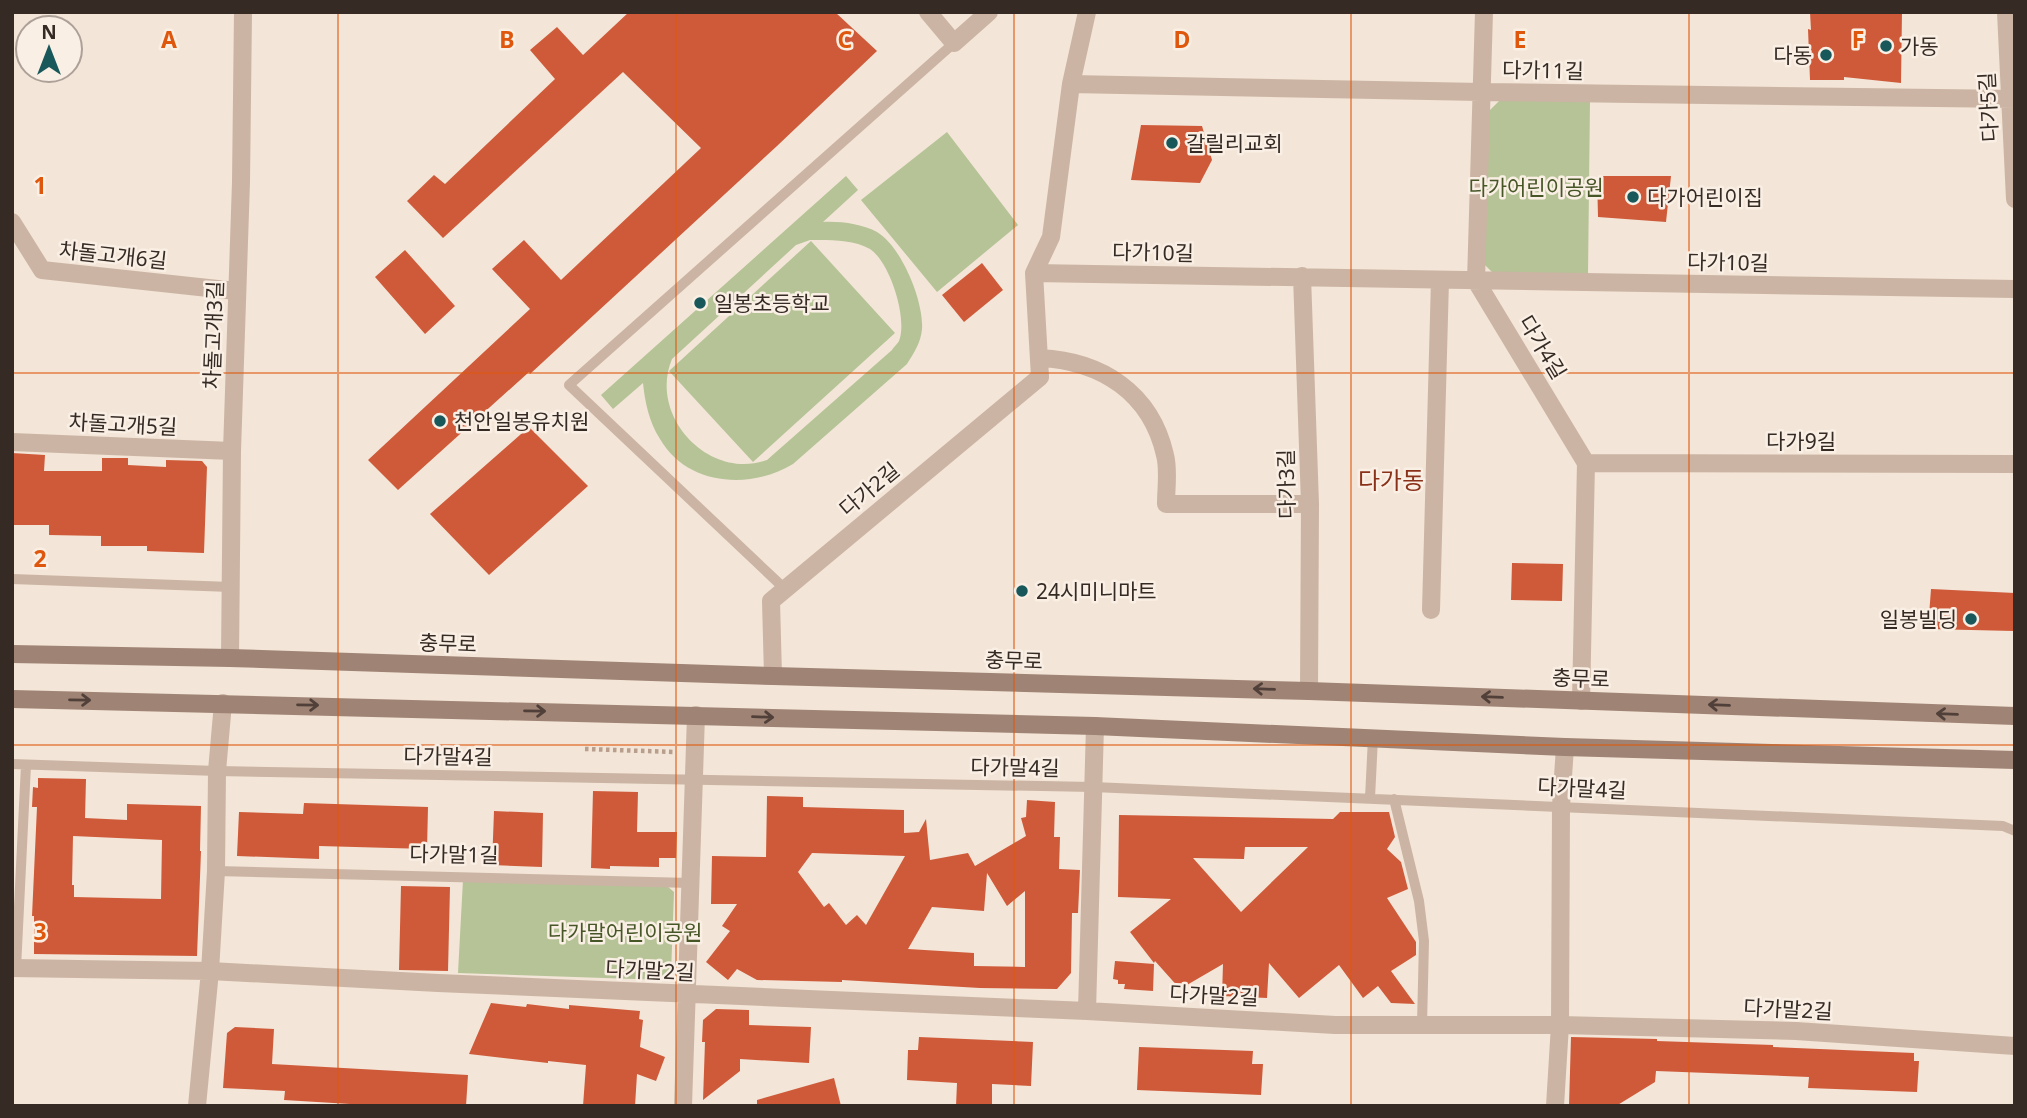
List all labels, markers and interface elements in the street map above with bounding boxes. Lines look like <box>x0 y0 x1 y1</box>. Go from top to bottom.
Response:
north arrow <box>14 14 84 84</box>
text: N <box>41 19 57 45</box>
text: A <box>161 23 177 55</box>
text: B <box>499 23 515 55</box>
text: C <box>838 23 853 55</box>
text: D <box>1174 23 1190 55</box>
text: E <box>1514 23 1526 55</box>
text: F <box>1852 23 1864 55</box>
place label: 가동 <box>1900 32 1939 60</box>
marker: 가동 <box>1878 38 1894 54</box>
place label: 다동 <box>1773 41 1812 69</box>
marker: 다동 <box>1818 47 1834 63</box>
street label: 다가11길 <box>1502 55 1584 85</box>
street label: 다가5길 <box>1972 71 2004 143</box>
place label: 갈릴리교회 <box>1186 129 1283 157</box>
marker: 갈릴리교회 <box>1164 135 1180 151</box>
text: 1 <box>33 169 47 201</box>
park label: 다가어린이공원 <box>1468 173 1604 201</box>
place label: 다가어린이집 <box>1647 183 1763 211</box>
marker: 다가어린이집 <box>1625 189 1641 205</box>
street label: 차돌고개6길 <box>58 235 168 275</box>
street label: 다가10길 <box>1112 237 1194 267</box>
street label: 다가10길 <box>1687 247 1769 277</box>
street label: 차돌고개3길 <box>197 280 229 390</box>
place label: 일봉초등학교 <box>714 289 830 317</box>
marker: 일봉초등학교 <box>692 295 708 311</box>
street label: 다가4길 <box>1513 310 1573 384</box>
street label: 차돌고개5길 <box>68 407 178 441</box>
place label: 천안일봉유치원 <box>454 407 589 435</box>
marker: 천안일봉유치원 <box>432 413 448 429</box>
street label: 다가9길 <box>1766 427 1836 455</box>
street label: 다가3길 <box>1271 449 1301 519</box>
street label: 다가2길 <box>833 456 905 522</box>
district label: 다가동 <box>1358 463 1424 496</box>
text: 2 <box>33 542 47 574</box>
place label: 24시미니마트 <box>1036 577 1157 605</box>
marker: 24시미니마트 <box>1014 583 1030 599</box>
place label: 일봉빌딩 <box>1880 605 1957 633</box>
marker: 일봉빌딩 <box>1963 611 1979 627</box>
street label: 충무로 <box>419 628 477 658</box>
street label: 충무로 <box>985 645 1043 675</box>
street label: 충무로 <box>1552 663 1610 693</box>
one-way arrow <box>1253 683 1276 696</box>
one-way arrow <box>1481 691 1504 704</box>
one-way arrow <box>69 693 92 707</box>
one-way arrow <box>296 698 319 712</box>
one-way arrow <box>1708 699 1731 712</box>
one-way arrow <box>524 704 547 718</box>
one-way arrow <box>1935 707 1958 720</box>
one-way arrow <box>751 710 774 724</box>
street label: 다가말4길 <box>403 741 493 771</box>
street label: 다가말4길 <box>970 752 1060 782</box>
street label: 다가말4길 <box>1537 772 1627 804</box>
street label: 다가말1길 <box>409 839 499 869</box>
text: 3 <box>33 915 47 947</box>
park label: 다가말어린이공원 <box>548 918 702 946</box>
street label: 다가말2길 <box>605 954 695 986</box>
street label: 다가말2길 <box>1169 979 1259 1011</box>
street label: 다가말2길 <box>1743 993 1833 1025</box>

